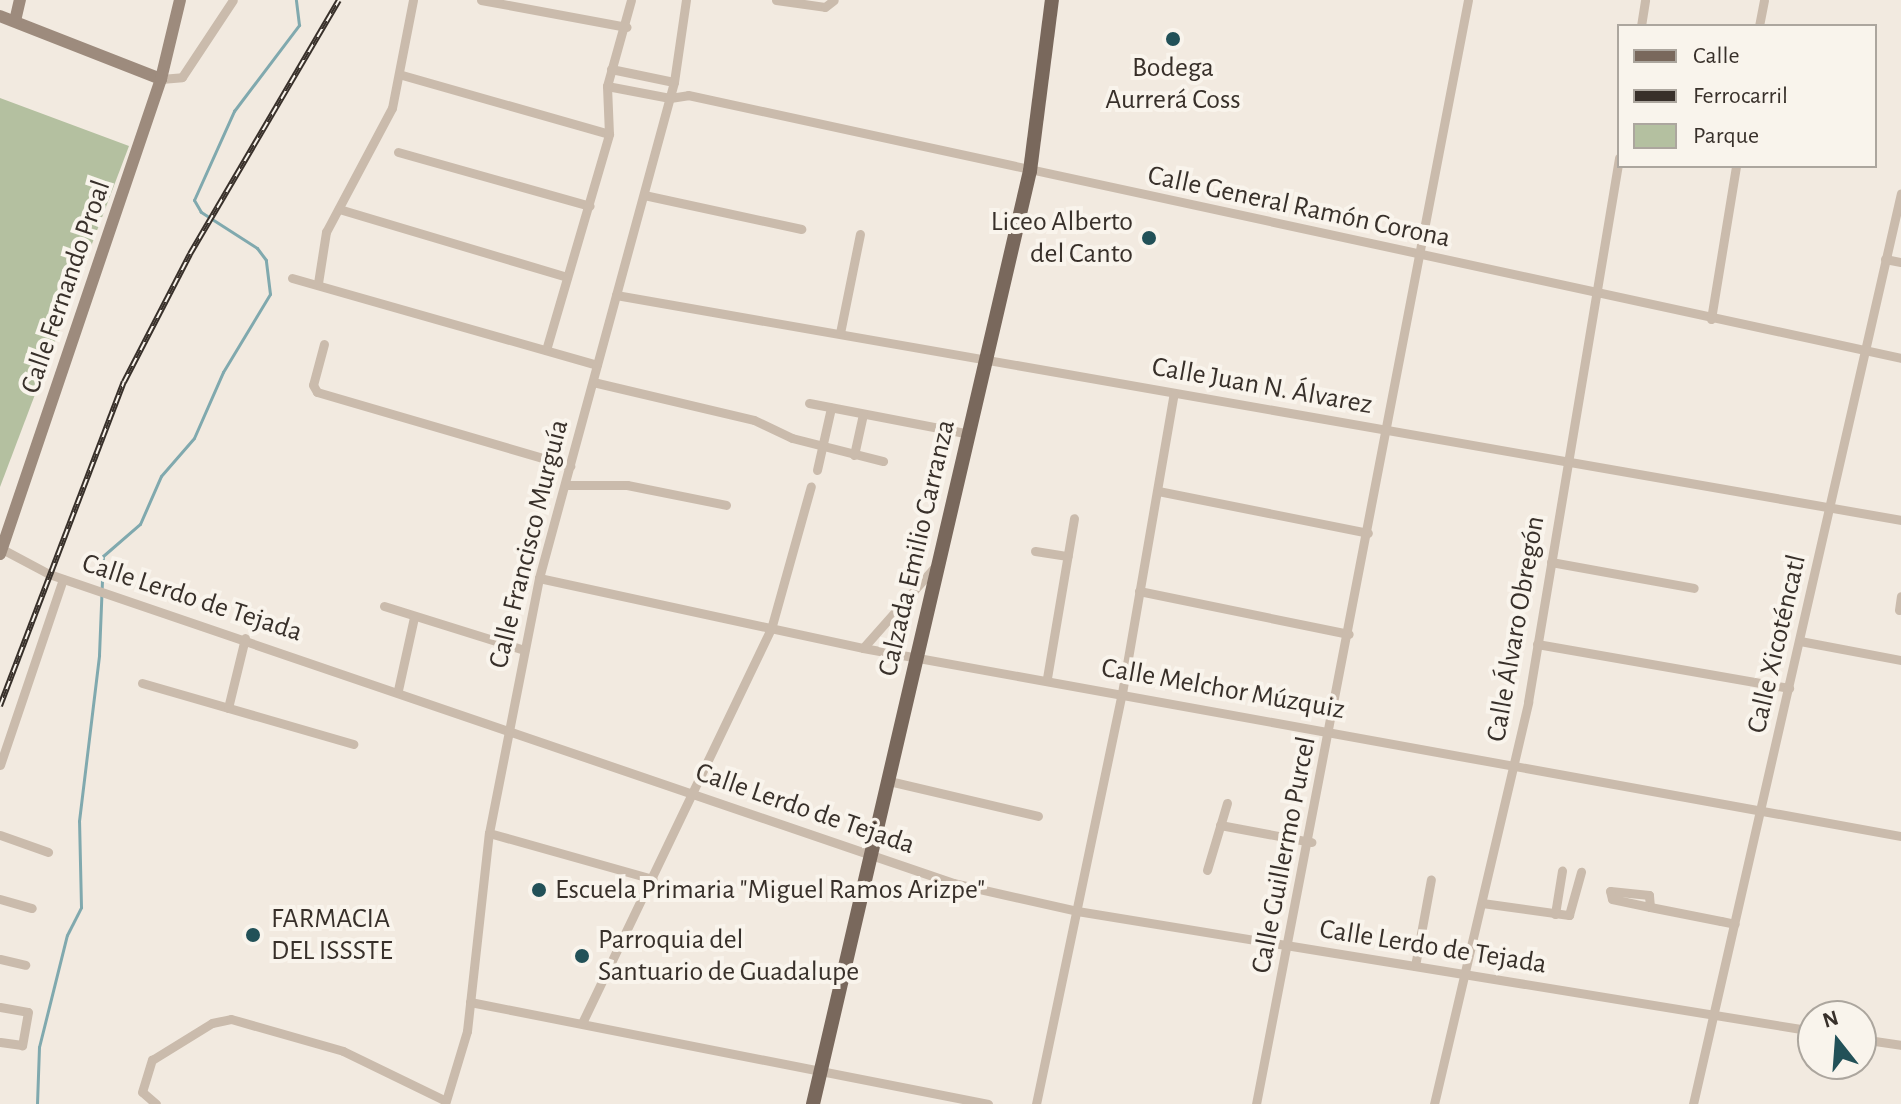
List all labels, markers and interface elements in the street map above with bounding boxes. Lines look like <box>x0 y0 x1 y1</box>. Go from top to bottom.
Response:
legend <box>1617 24 1877 168</box>
marker: Bodega Aurrerá Coss <box>1164 30 1182 48</box>
text: Calle <box>1693 44 1740 68</box>
place label: Bodega Aurrerá Coss <box>1105 51 1241 117</box>
text: Ferrocarril <box>1693 84 1788 108</box>
text: Parque <box>1693 124 1759 148</box>
street label: Calle General Ramón Corona <box>1145 158 1453 256</box>
street label: Calle Fernando Proal <box>14 176 118 398</box>
place label: Liceo Alberto del Canto <box>991 205 1133 271</box>
marker: Liceo Alberto del Canto <box>1140 229 1158 247</box>
street label: Calle Juan N. Álvarez <box>1149 350 1375 422</box>
street label: Calle Francisco Murguía <box>482 416 576 672</box>
street label: Calzada Emilio Carranza <box>871 417 963 679</box>
street label: Calle Álvaro Obregón <box>1480 514 1552 744</box>
street label: Calle Lerdo de Tejada <box>78 547 306 649</box>
street label: Calle Xicoténcatl <box>1740 552 1814 736</box>
street label: Calle Melchor Múzquiz <box>1099 651 1347 727</box>
street label: Calle Guillermo Purcel <box>1245 734 1323 976</box>
street label: Calle Lerdo de Tejada <box>691 756 919 862</box>
place label: Escuela Primaria "Miguel Ramos Arizpe" <box>555 873 985 907</box>
marker: Escuela Primaria "Miguel Ramos Arizpe" <box>530 881 548 899</box>
place label: FARMACIA DEL ISSSTE <box>271 902 393 968</box>
street label: Calle Lerdo de Tejada <box>1317 912 1549 982</box>
place label: Parroquia del Santuario de Guadalupe <box>598 923 859 989</box>
marker: FARMACIA DEL ISSSTE <box>242 924 264 946</box>
marker: Parroquia del Santuario de Guadalupe <box>573 947 591 965</box>
north arrow <box>1797 1000 1877 1080</box>
text: N <box>1820 1006 1841 1032</box>

